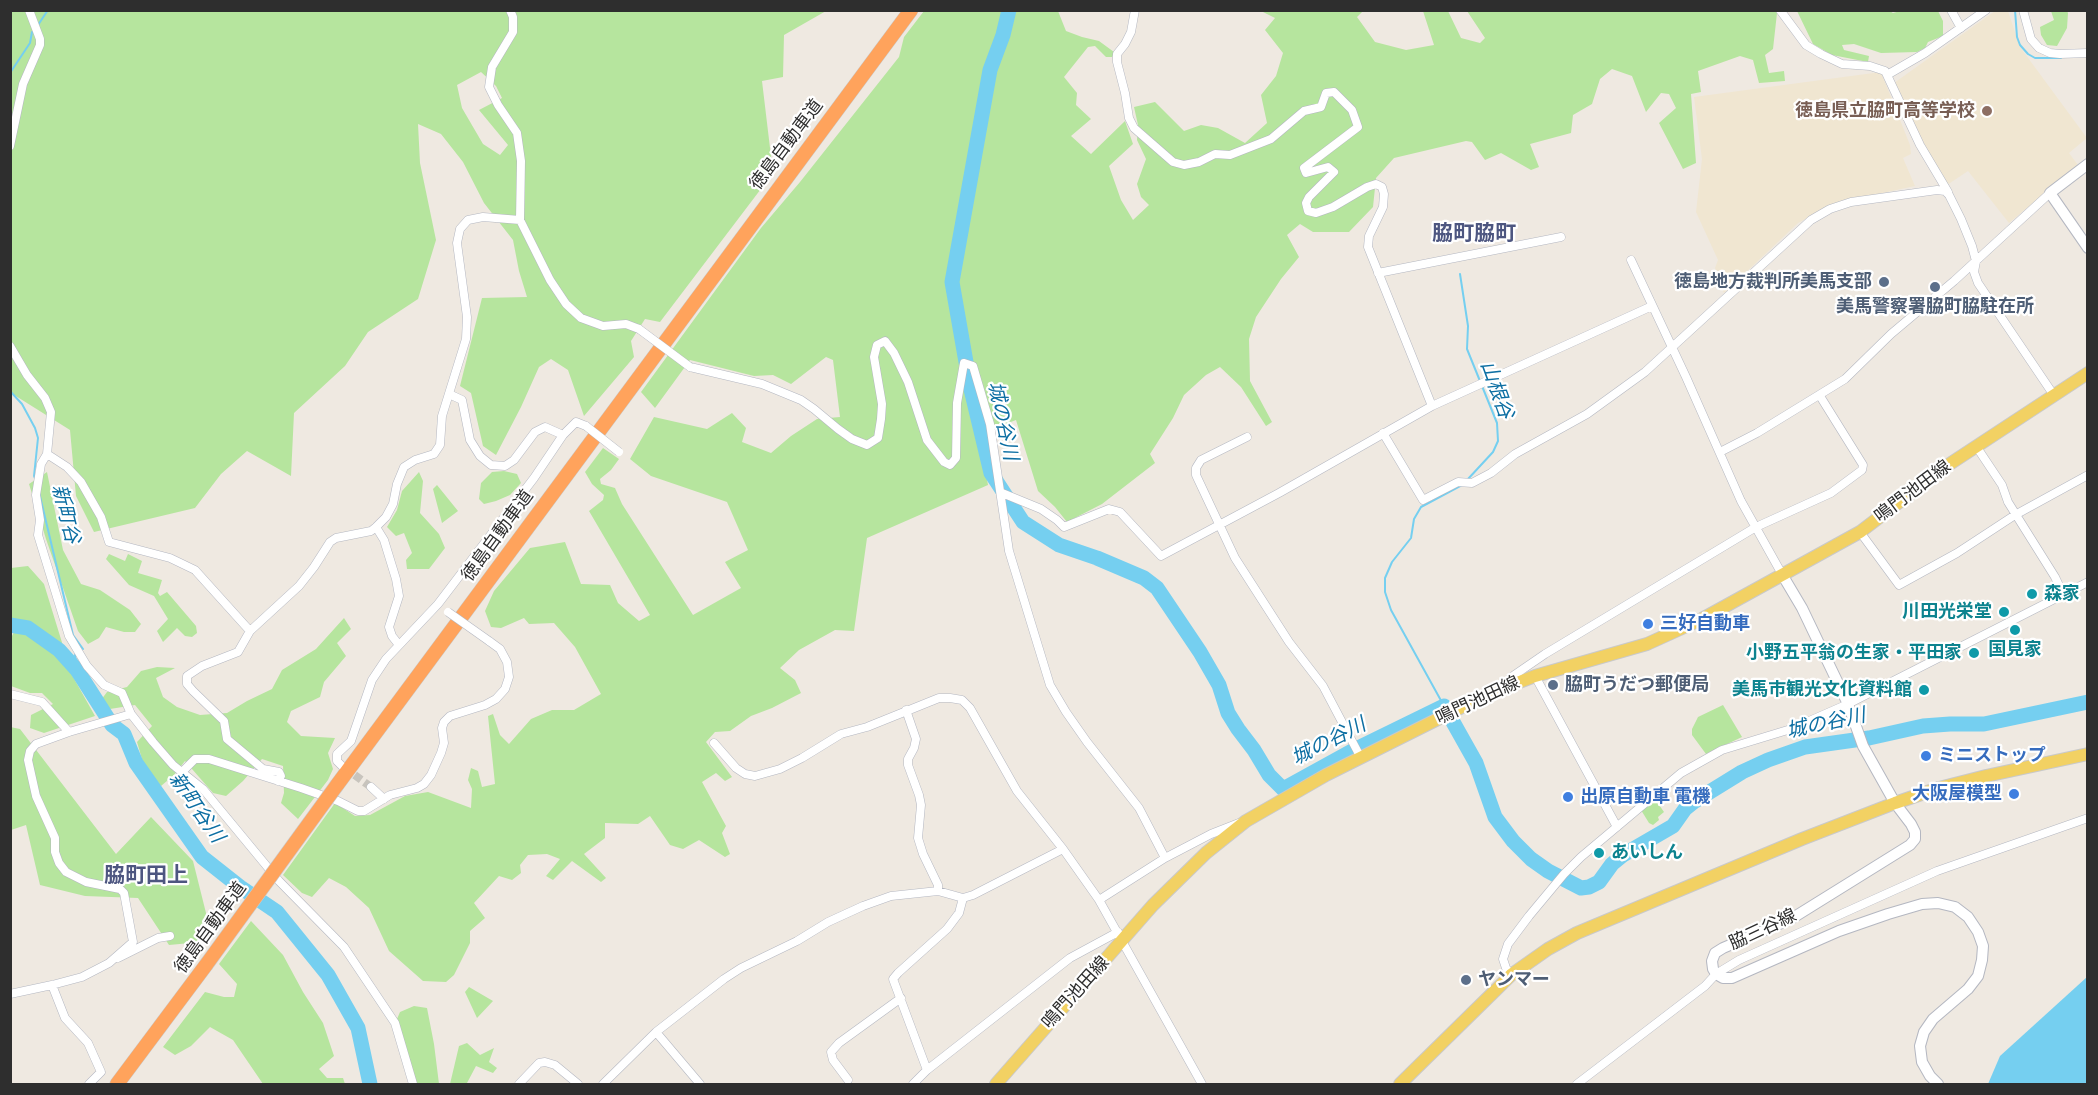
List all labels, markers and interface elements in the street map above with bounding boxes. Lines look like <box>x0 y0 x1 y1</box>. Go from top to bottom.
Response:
street label: 徳島自動車道 <box>746 95 828 195</box>
place label: 徳島県立脇町高等学校 <box>1795 100 1975 122</box>
marker: 徳島県立脇町高等学校 <box>1980 104 1994 118</box>
district label: 脇町脇町 <box>1432 221 1516 247</box>
place label: 徳島地方裁判所美馬支部 <box>1674 271 1872 293</box>
marker: 徳島地方裁判所美馬支部 <box>1877 275 1891 289</box>
marker: 美馬警察署脇町脇駐在所 <box>1928 280 1942 294</box>
place label: 美馬警察署脇町脇駐在所 <box>1836 296 2034 318</box>
water label: 山根谷 <box>1474 358 1518 422</box>
water label: 城の谷川 <box>982 379 1022 463</box>
street label: 鳴門池田線 <box>1871 456 1955 528</box>
water label: 新町谷 <box>46 482 84 546</box>
street label: 徳島自動車道 <box>458 486 538 586</box>
place label: 森家 <box>2044 583 2080 605</box>
marker: 森家 <box>2025 587 2039 601</box>
place label: 川田光栄堂 <box>1902 601 1992 623</box>
marker: 川田光栄堂 <box>1997 605 2011 619</box>
place label: 三好自動車 <box>1660 613 1750 635</box>
marker: 三好自動車 <box>1641 617 1655 631</box>
marker: 国見家 <box>2008 623 2022 637</box>
place label: 国見家 <box>1988 639 2042 661</box>
place label: 小野五平翁の生家・平田家 <box>1746 642 1962 664</box>
marker: 小野五平翁の生家・平田家 <box>1967 646 1981 660</box>
street label: 鳴門池田線 <box>1433 672 1523 730</box>
place label: 脇町うだつ郵便局 <box>1565 674 1709 696</box>
marker: 脇町うだつ郵便局 <box>1546 678 1560 692</box>
place label: 美馬市観光文化資料館 <box>1732 679 1912 701</box>
marker: 美馬市観光文化資料館 <box>1917 683 1931 697</box>
water label: 城の谷川 <box>1784 704 1868 744</box>
water label: 城の谷川 <box>1288 713 1370 771</box>
place label: ミニストップ <box>1938 745 2046 767</box>
marker: ミニストップ <box>1919 749 1933 763</box>
water label: 新町谷川 <box>163 768 229 848</box>
place label: 大阪屋模型 <box>1912 783 2002 805</box>
place label: 出原自動車 電機 <box>1580 786 1710 808</box>
marker: 大阪屋模型 <box>2007 787 2021 801</box>
marker: 出原自動車 電機 <box>1561 790 1575 804</box>
place label: あいしん <box>1611 842 1683 864</box>
marker: あいしん <box>1592 846 1606 860</box>
district label: 脇町田上 <box>104 863 188 889</box>
street label: 徳島自動車道 <box>171 878 251 978</box>
street label: 脇三谷線 <box>1726 905 1800 955</box>
street label: 鳴門池田線 <box>1038 952 1114 1034</box>
place label: ヤンマー <box>1478 969 1550 991</box>
marker: ヤンマー <box>1459 973 1473 987</box>

